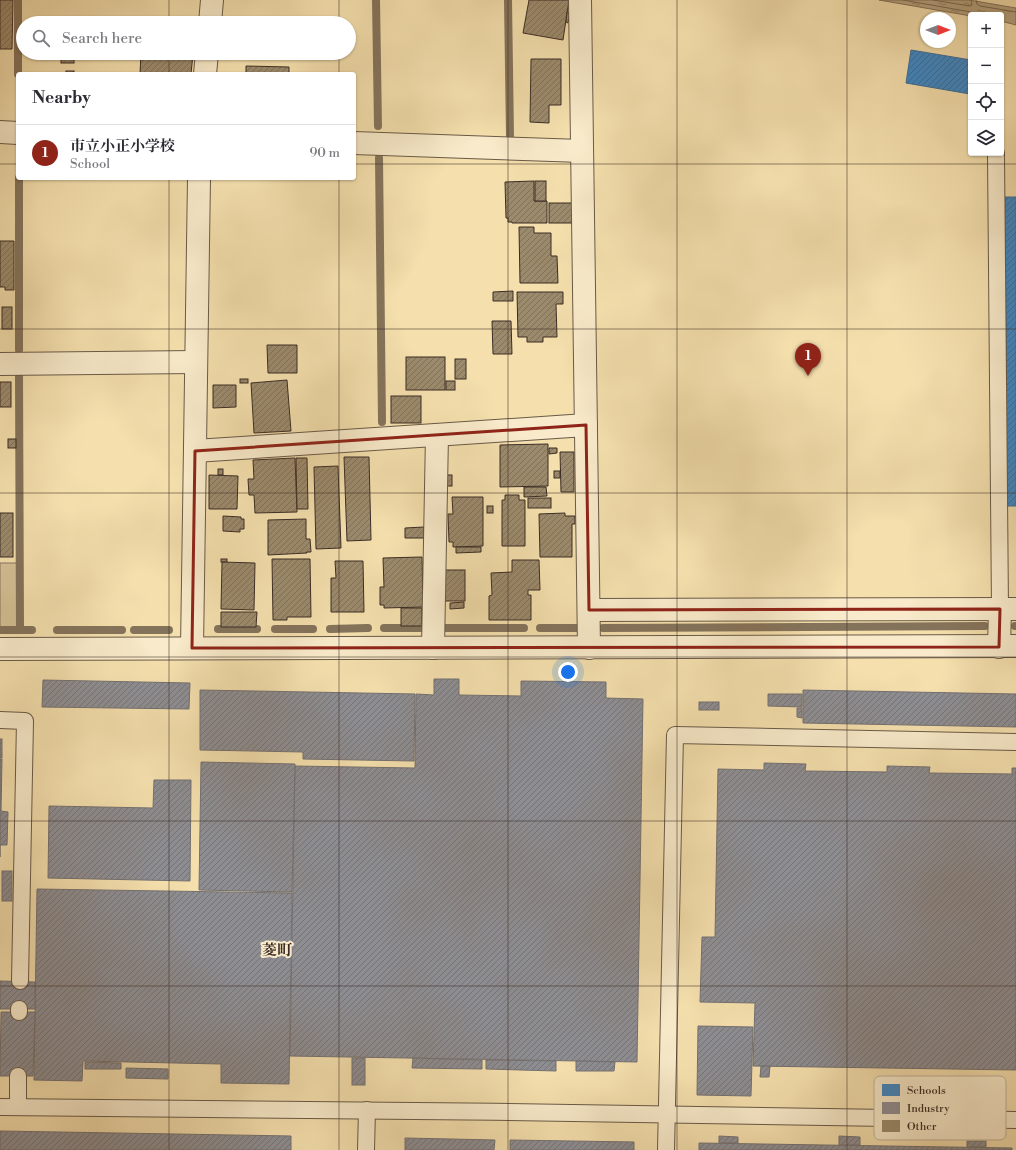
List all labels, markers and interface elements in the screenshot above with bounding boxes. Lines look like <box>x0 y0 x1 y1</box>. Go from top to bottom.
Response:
north arrow <box>920 12 956 48</box>
map controls <box>968 12 1004 156</box>
button: + <box>968 12 1004 48</box>
search box <box>16 16 356 60</box>
icon: search <box>30 27 52 49</box>
text: Search here <box>62 29 142 48</box>
button: − <box>968 48 1004 84</box>
button: locate <box>968 84 1004 120</box>
text: Nearby <box>32 87 91 109</box>
button: layers <box>968 120 1004 156</box>
text: 市立小正小学校 <box>70 137 175 156</box>
text: 1 <box>42 145 48 161</box>
text: 90 m <box>309 145 340 161</box>
text: School <box>70 156 110 172</box>
pin: 1 <box>795 343 821 376</box>
your location <box>558 662 578 682</box>
district label: 菱町 <box>262 941 292 960</box>
legend <box>874 1076 1006 1140</box>
text: Schools <box>907 1084 946 1098</box>
text: Industry <box>907 1102 950 1116</box>
text: Other <box>907 1120 937 1134</box>

